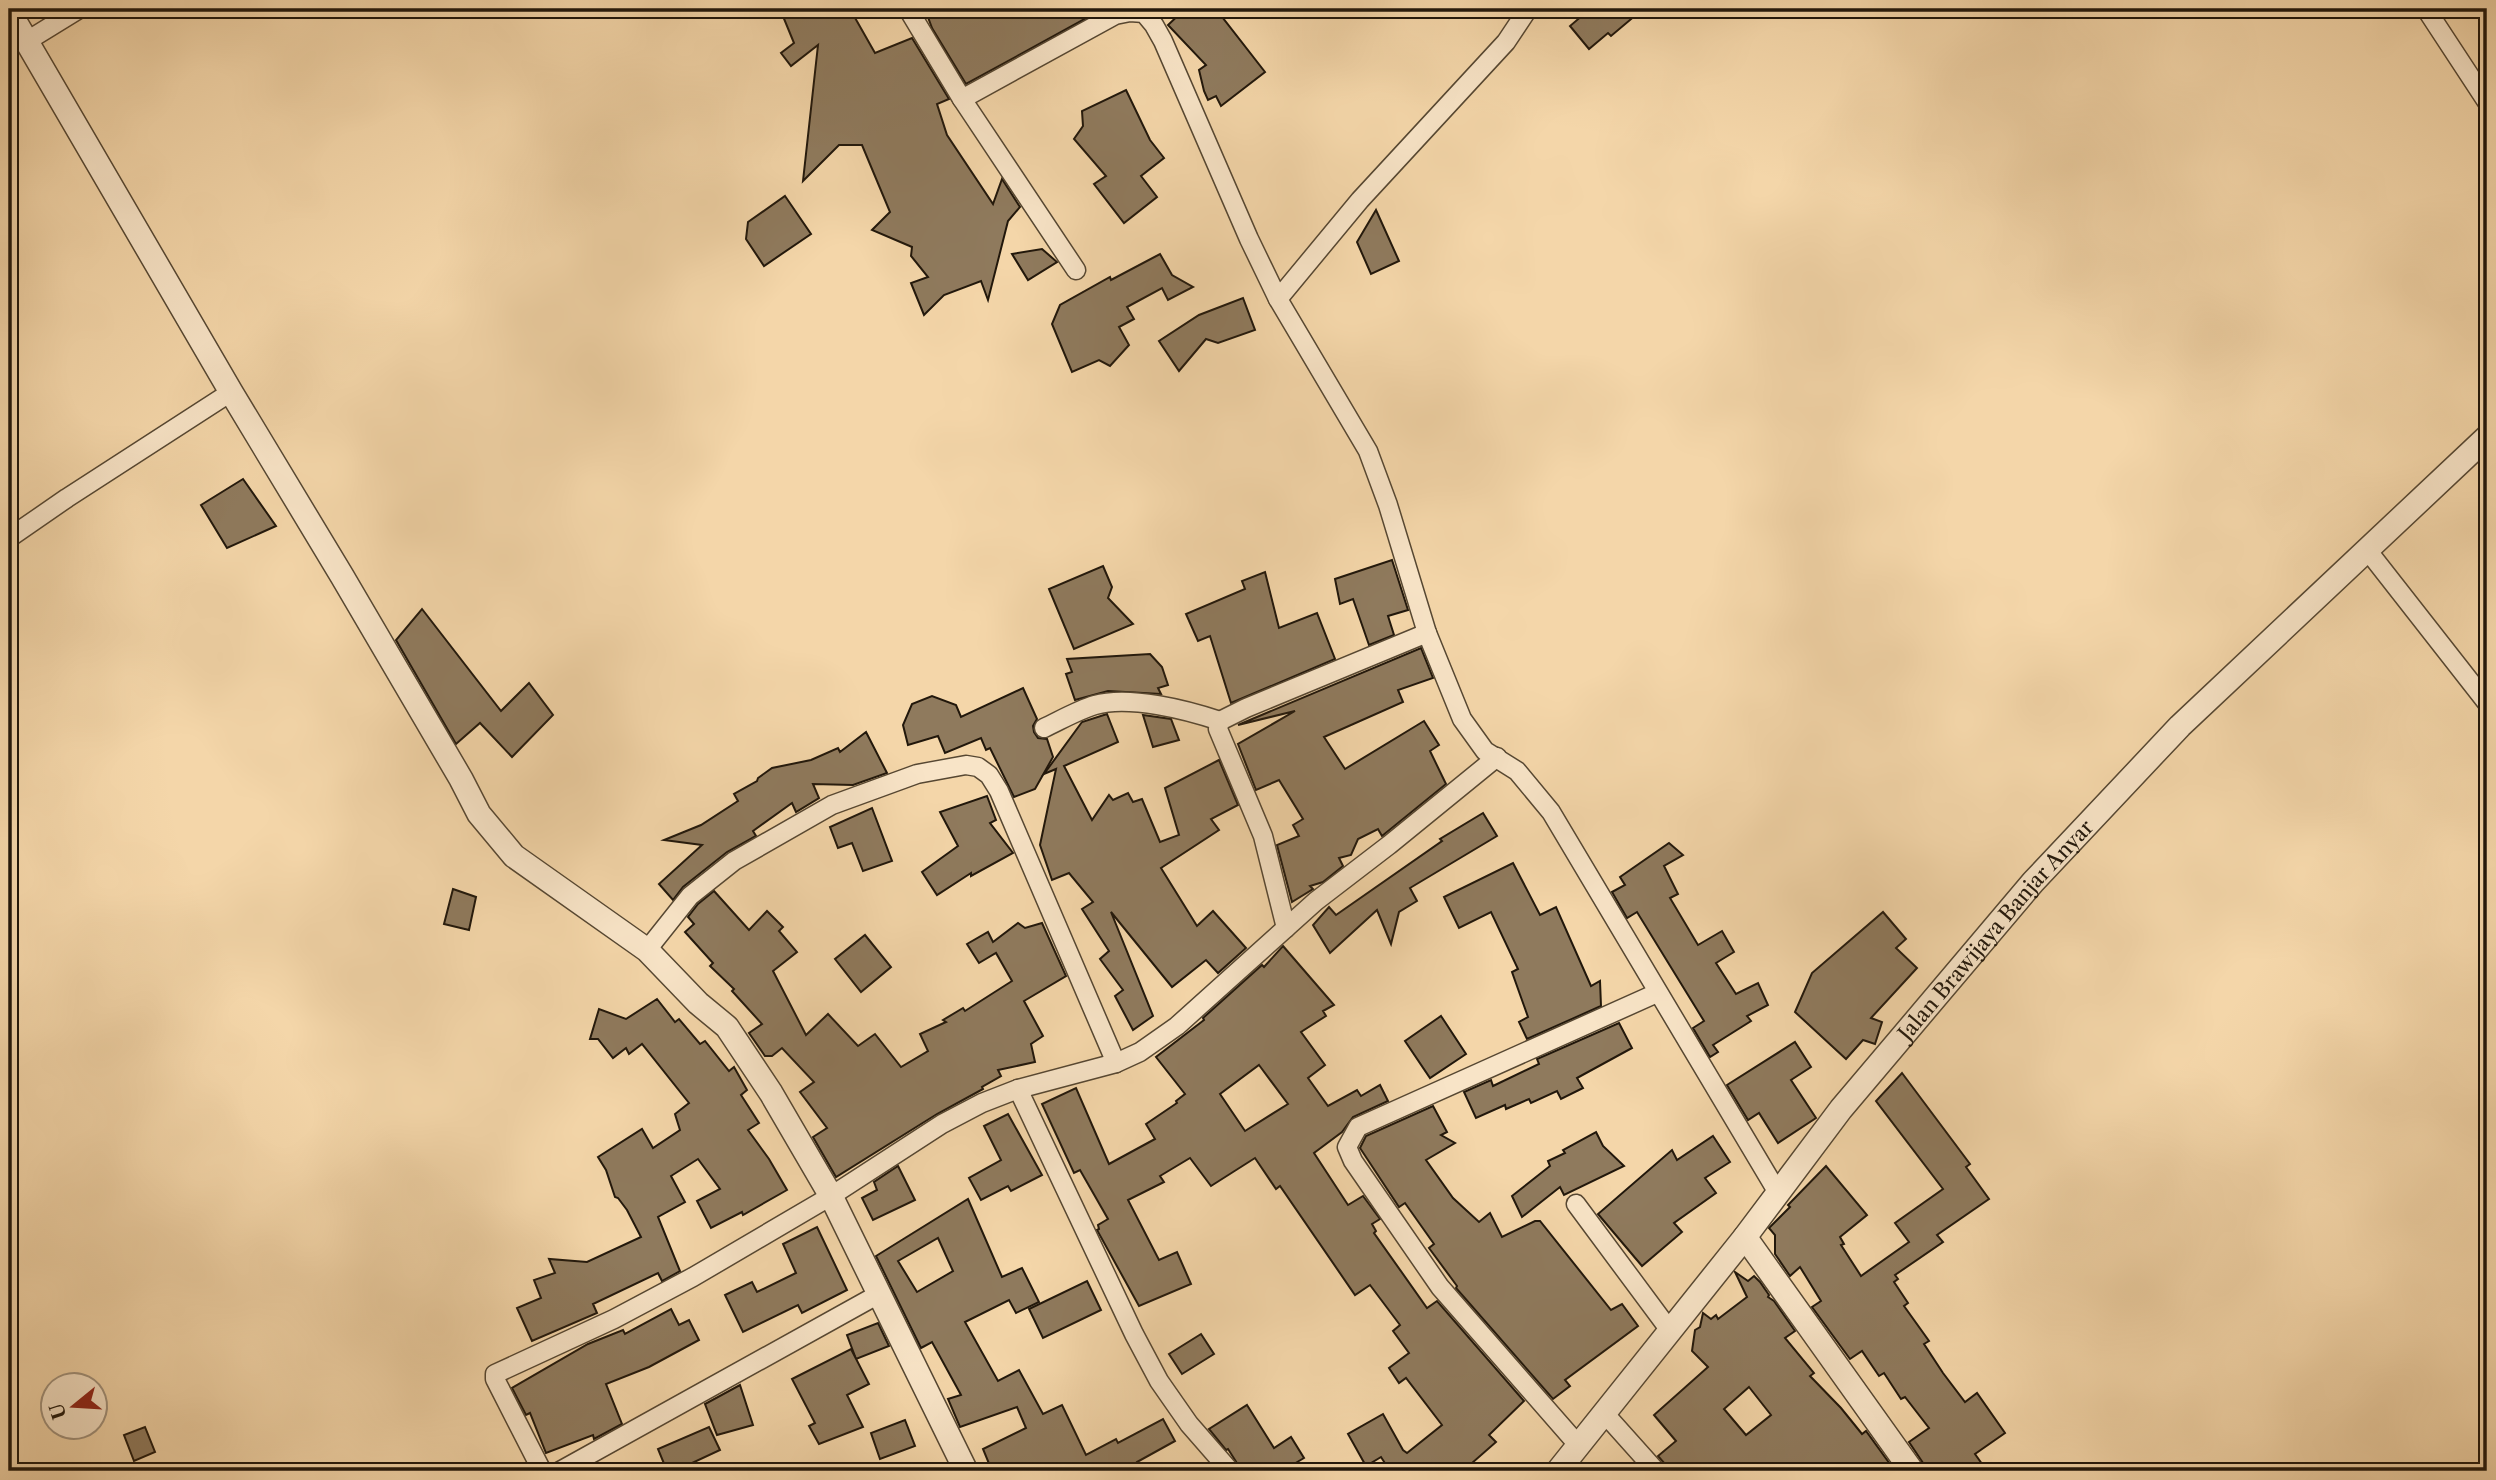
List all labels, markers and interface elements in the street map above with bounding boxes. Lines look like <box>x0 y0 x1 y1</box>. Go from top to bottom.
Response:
street label: Jalan Brawijaya Banjar Anyar <box>1890 814 2098 1047</box>
north arrow <box>38 1372 108 1442</box>
text: U <box>45 1400 72 1422</box>

